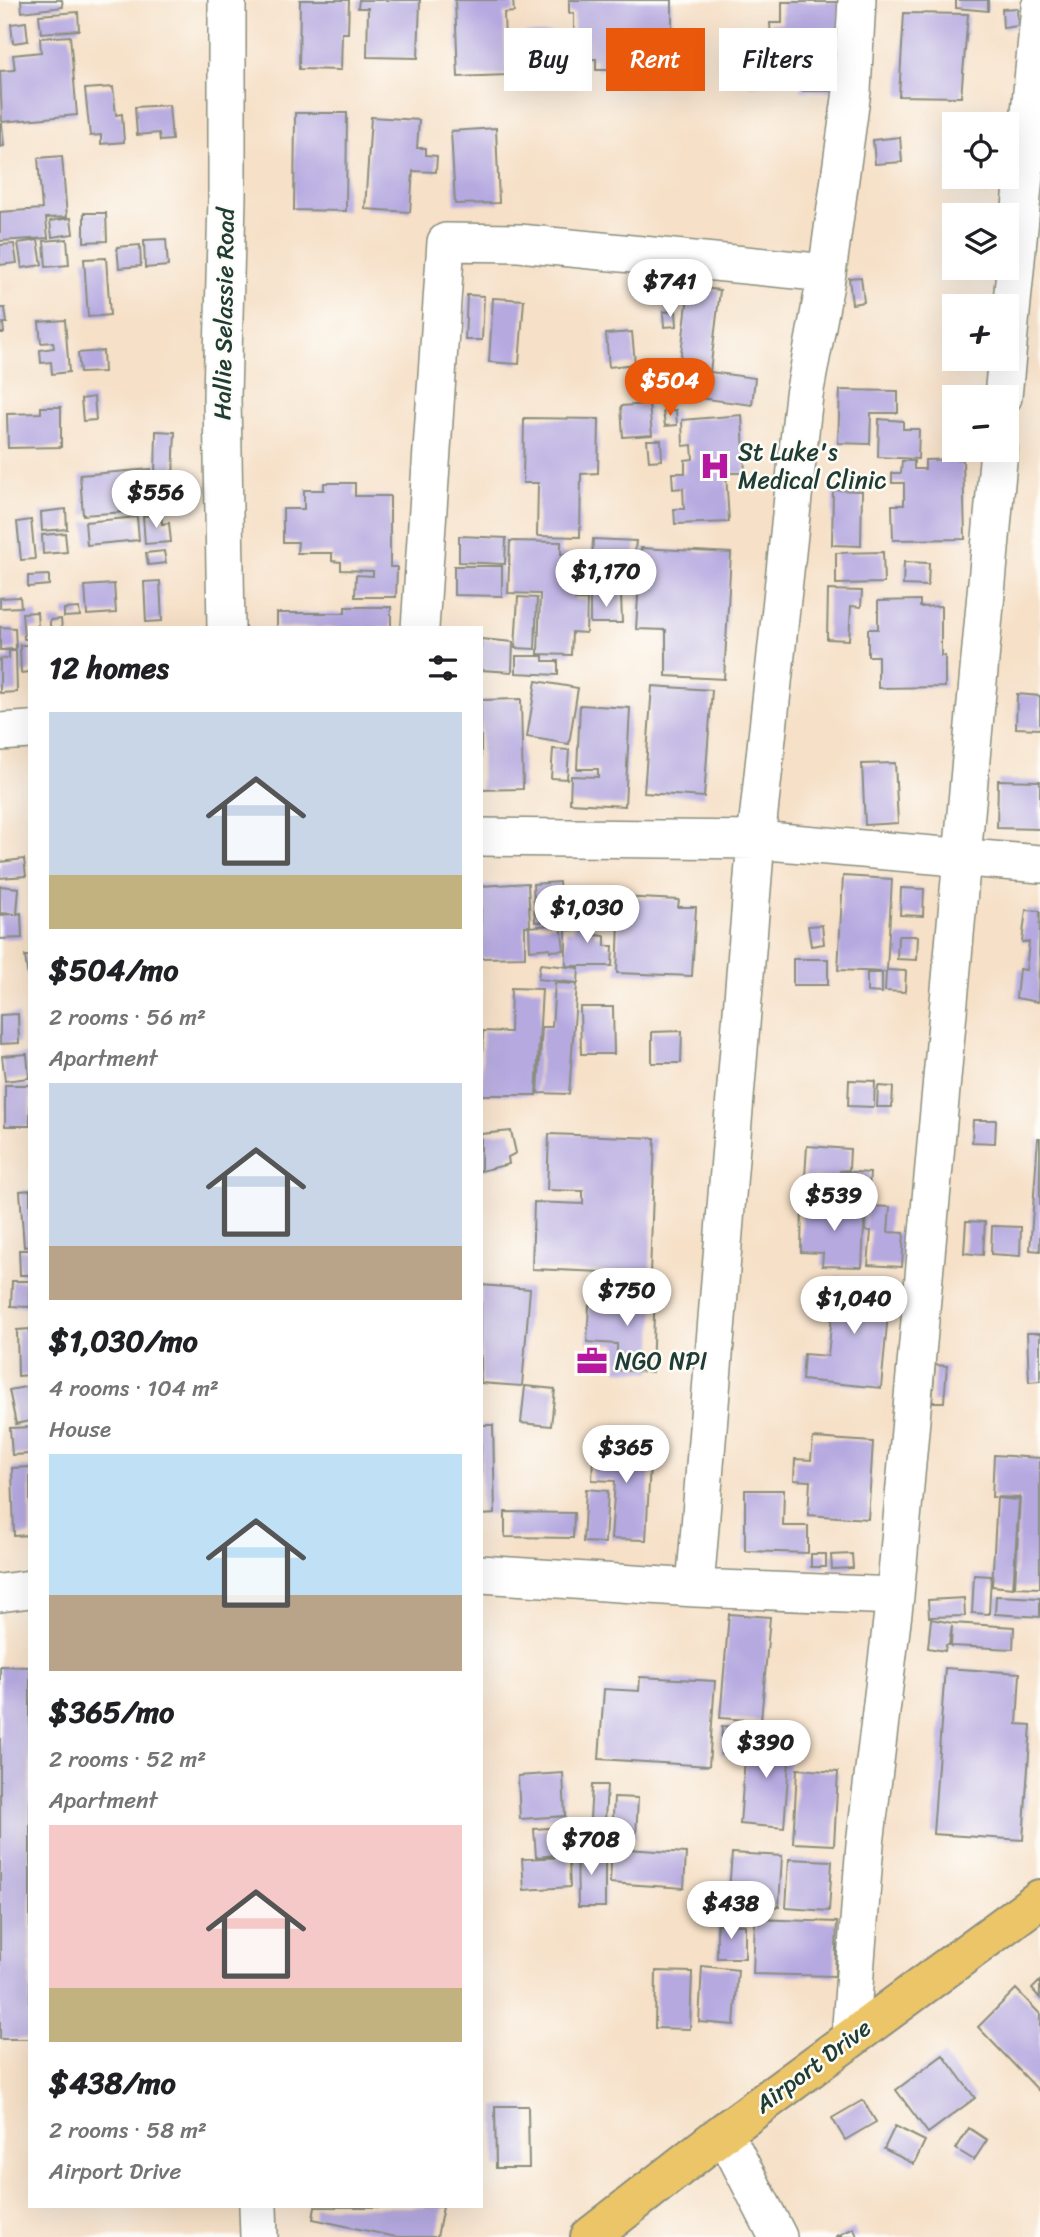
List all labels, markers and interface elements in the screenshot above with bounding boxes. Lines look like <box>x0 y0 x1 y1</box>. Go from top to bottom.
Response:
chip: Buy <box>504 28 592 91</box>
chip: Rent <box>606 28 705 91</box>
chip: Filters <box>719 28 837 91</box>
map controls <box>942 112 1019 462</box>
button: locate <box>942 112 1019 189</box>
button: layers <box>942 203 1019 280</box>
street label: Hallie Selassie Road <box>201 205 247 420</box>
pin: $741 <box>629 260 711 319</box>
text: $741 <box>644 261 696 302</box>
button: + <box>942 294 1019 371</box>
pin: $504 <box>629 358 711 418</box>
text: $504 <box>641 360 699 401</box>
button: − <box>942 385 1019 462</box>
place label: St Luke's Medical Clinic <box>738 431 886 501</box>
hospital icon: St Luke's Medical Clinic <box>698 449 732 483</box>
pin: $556 <box>115 470 197 530</box>
text: $556 <box>128 472 184 513</box>
pin: $1,170 <box>549 550 663 609</box>
text: $1,170 <box>571 551 641 592</box>
text: 12 homes <box>49 641 169 695</box>
icon: filters <box>424 649 462 687</box>
icon: home <box>193 758 319 884</box>
pin: $1,030 <box>530 886 644 945</box>
text: $1,030 <box>550 887 624 928</box>
text: $504/mo <box>49 943 178 997</box>
text: 2 rooms · 56 m² <box>49 997 206 1038</box>
text: Apartment <box>49 1038 158 1079</box>
icon: home <box>193 1129 319 1255</box>
pin: $539 <box>793 1174 875 1233</box>
text: $539 <box>806 1175 862 1216</box>
pin: $750 <box>586 1268 668 1328</box>
text: $750 <box>598 1270 656 1311</box>
pin: $1,040 <box>797 1276 911 1336</box>
text: $1,040 <box>817 1278 891 1319</box>
text: $1,030/mo <box>49 1314 198 1368</box>
place label: NGO NPI <box>615 1340 708 1382</box>
office icon: NGO NPI <box>575 1344 609 1378</box>
text: 4 rooms · 104 m² <box>49 1368 219 1409</box>
text: House <box>49 1409 111 1450</box>
pin: $365 <box>585 1426 667 1485</box>
text: $365 <box>598 1427 654 1468</box>
icon: home <box>193 1500 319 1626</box>
text: $365/mo <box>49 1685 174 1739</box>
pin: $390 <box>725 1720 807 1780</box>
text: $390 <box>738 1722 794 1763</box>
text: 2 rooms · 52 m² <box>49 1739 206 1780</box>
text: Apartment <box>49 1780 158 1821</box>
pin: $708 <box>550 1818 632 1877</box>
text: $708 <box>562 1819 620 1860</box>
icon: home <box>193 1871 319 1997</box>
pin: $438 <box>690 1882 772 1941</box>
text: $438 <box>703 1883 759 1924</box>
street label: Airport Drive <box>744 2008 881 2125</box>
text: $438/mo <box>49 2056 176 2110</box>
text: 2 rooms · 58 m² <box>49 2110 207 2151</box>
text: Airport Drive <box>49 2151 181 2192</box>

